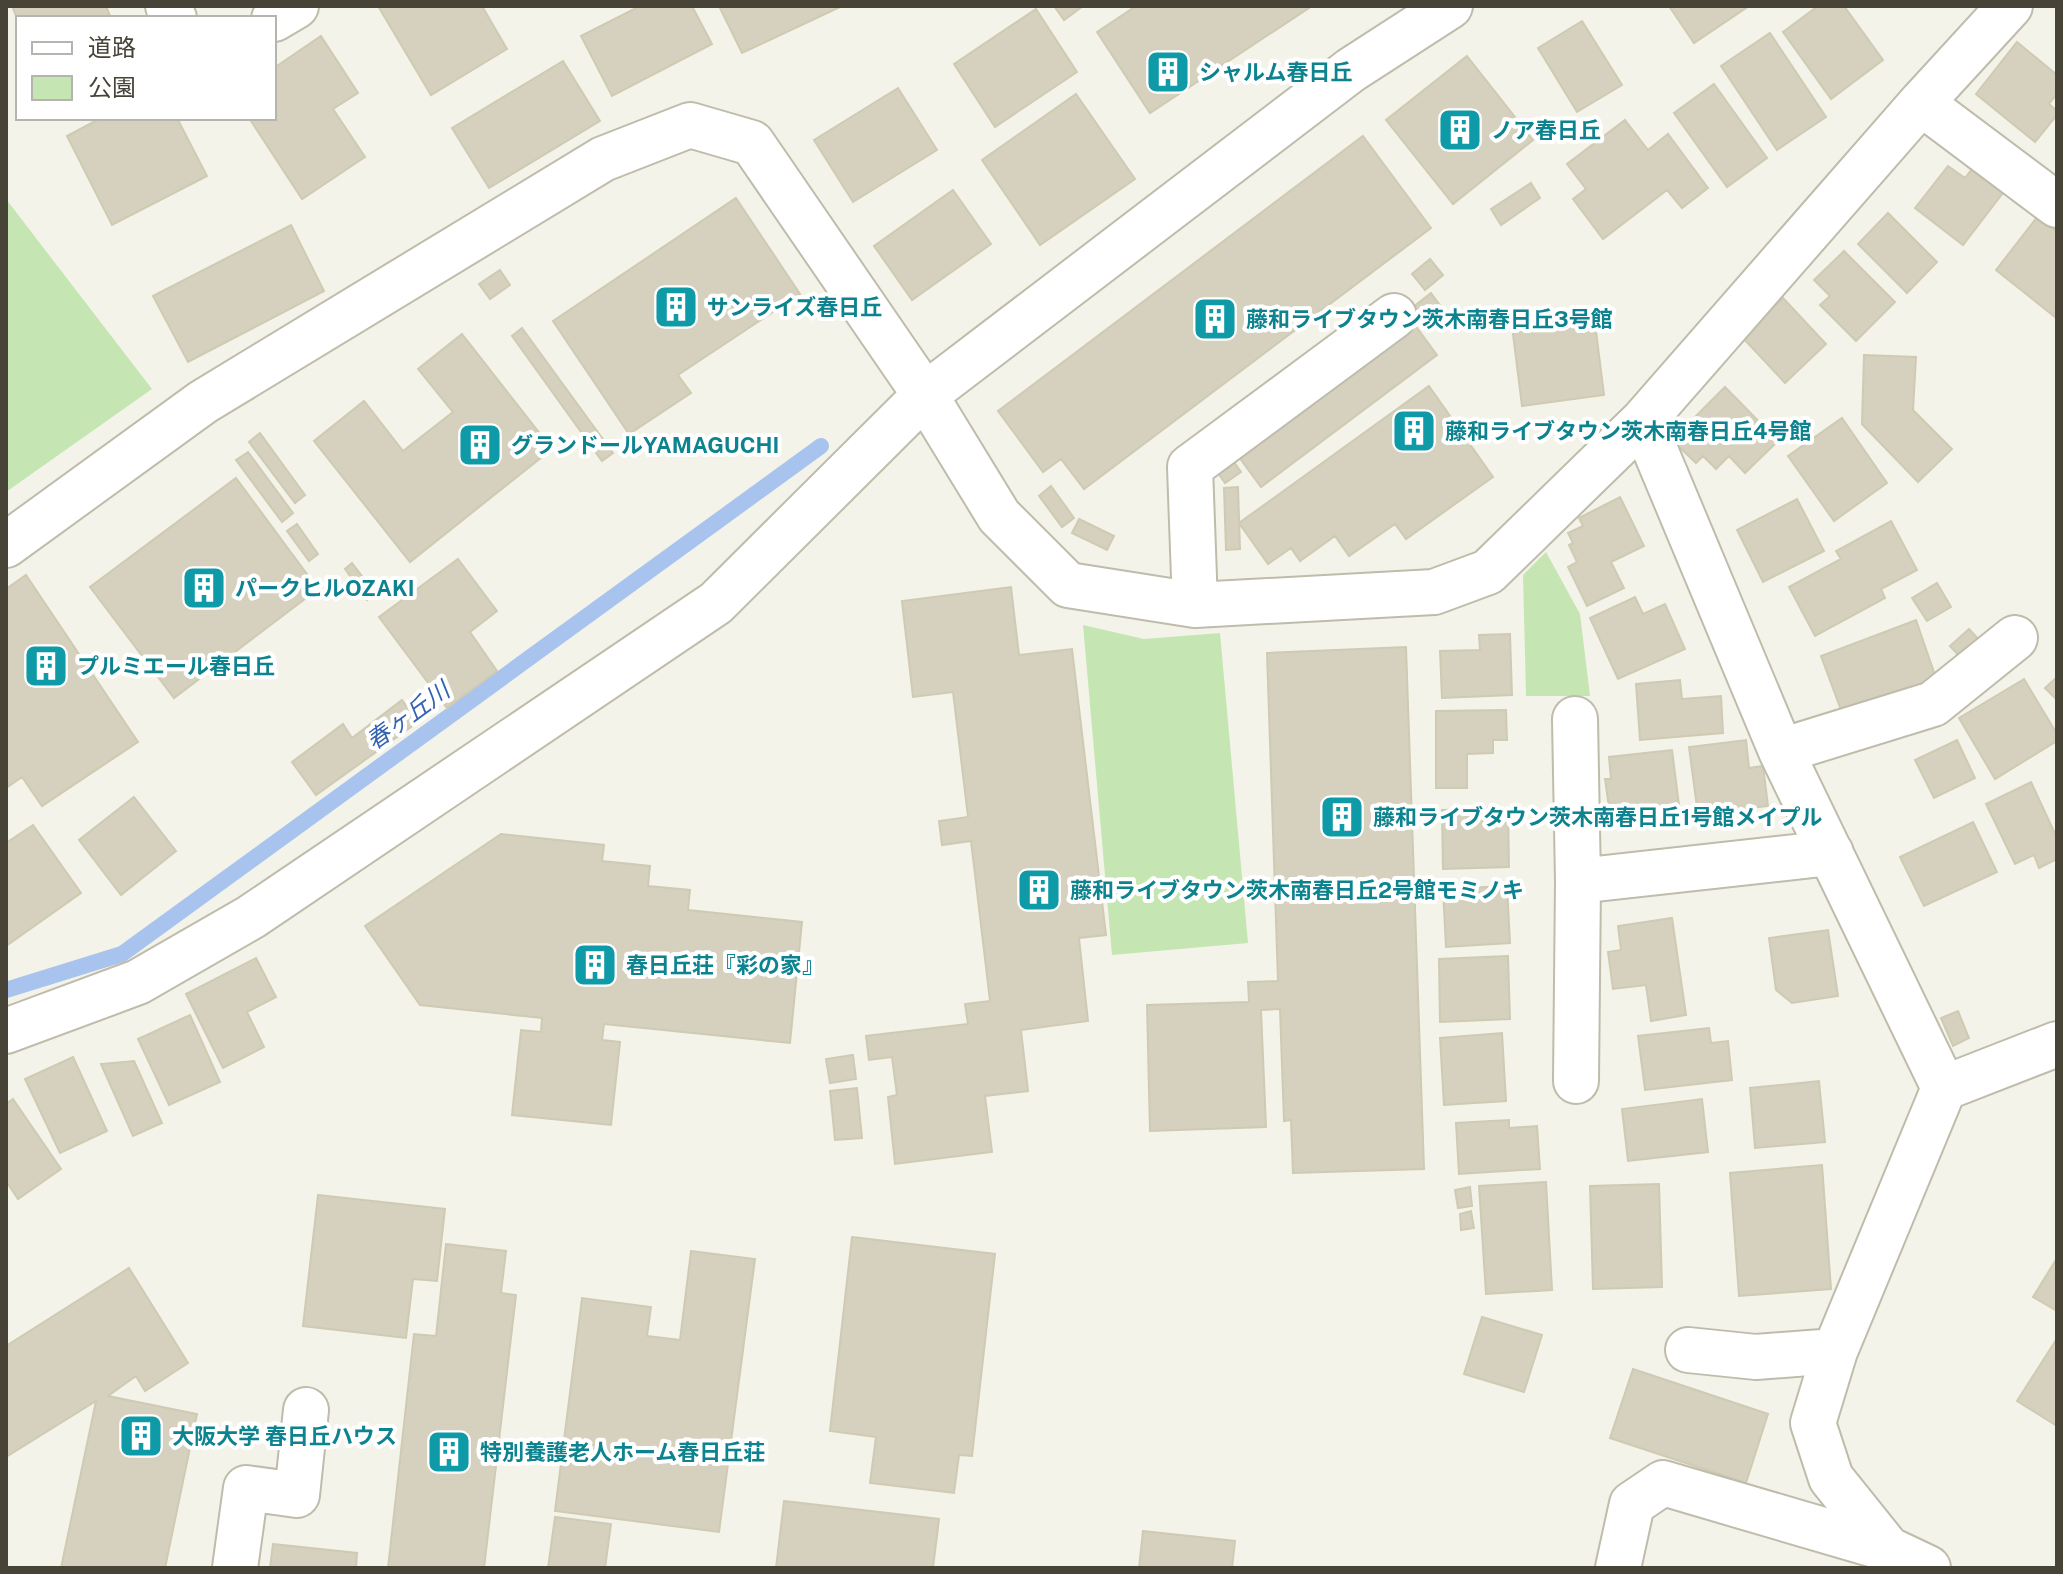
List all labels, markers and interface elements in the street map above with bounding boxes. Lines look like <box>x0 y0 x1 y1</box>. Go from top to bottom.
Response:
legend <box>16 16 276 120</box>
text: 道路 <box>88 33 136 61</box>
building icon: シャルム春日丘 <box>1144 48 1192 96</box>
place label: シャルム春日丘 <box>1199 59 1353 85</box>
text: 公園 <box>88 73 136 101</box>
building icon: ノア春日丘 <box>1436 106 1484 154</box>
place label: ノア春日丘 <box>1491 117 1601 143</box>
building icon: サンライズ春日丘 <box>652 283 700 331</box>
place label: サンライズ春日丘 <box>707 294 882 320</box>
building icon: 藤和ライブタウン茨木南春日丘3号館 <box>1191 295 1239 343</box>
place label: 藤和ライブタウン茨木南春日丘3号館 <box>1246 306 1613 332</box>
building icon: 藤和ライブタウン茨木南春日丘4号館 <box>1390 407 1438 455</box>
place label: 藤和ライブタウン茨木南春日丘4号館 <box>1445 418 1811 444</box>
building icon: グランドールYAMAGUCHI <box>456 421 504 469</box>
place label: グランドールYAMAGUCHI <box>511 432 779 458</box>
building icon: パークヒルOZAKI <box>180 564 228 612</box>
place label: パークヒルOZAKI <box>235 575 414 601</box>
building icon: プルミエール春日丘 <box>22 642 70 690</box>
place label: プルミエール春日丘 <box>77 653 275 679</box>
water label: 春ヶ丘川 <box>360 674 457 755</box>
building icon: 藤和ライブタウン茨木南春日丘1号館メイプル <box>1318 793 1366 841</box>
place label: 藤和ライブタウン茨木南春日丘1号館メイプル <box>1373 804 1822 830</box>
building icon: 藤和ライブタウン茨木南春日丘2号館モミノキ <box>1015 866 1063 914</box>
place label: 藤和ライブタウン茨木南春日丘2号館モミノキ <box>1070 877 1524 903</box>
building icon: 春日丘荘『彩の家』 <box>571 941 619 989</box>
place label: 春日丘荘『彩の家』 <box>626 952 824 978</box>
building icon: 大阪大学 春日丘ハウス <box>117 1412 165 1460</box>
place label: 大阪大学 春日丘ハウス <box>172 1423 397 1449</box>
building icon: 特別養護老人ホーム春日丘荘 <box>425 1428 473 1476</box>
place label: 特別養護老人ホーム春日丘荘 <box>480 1439 765 1465</box>

